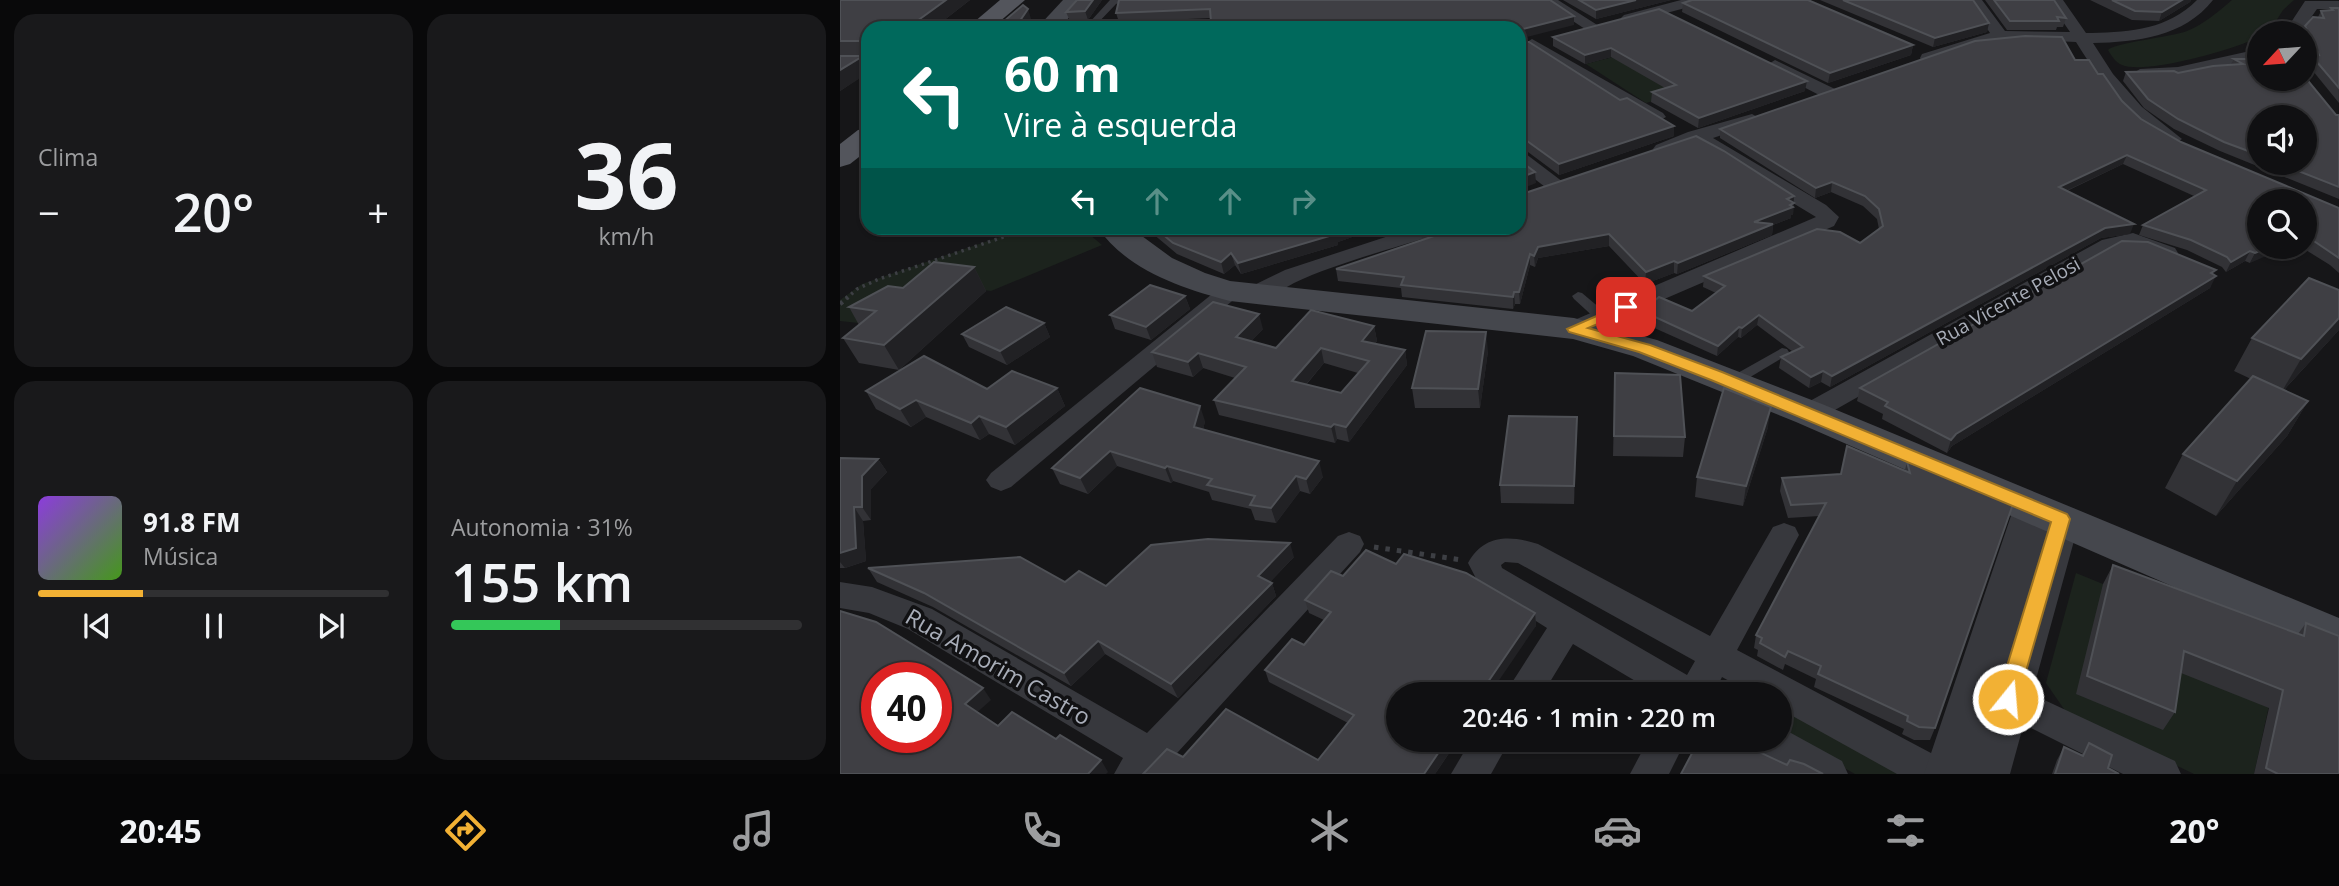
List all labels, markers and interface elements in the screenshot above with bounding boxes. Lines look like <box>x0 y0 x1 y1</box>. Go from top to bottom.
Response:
north arrow <box>2247 21 2317 91</box>
map controls <box>2247 21 2317 259</box>
text: 60 m <box>1004 40 1121 106</box>
icon: left <box>889 49 980 140</box>
text: Vire à esquerda <box>1004 103 1237 146</box>
button: sound <box>2247 105 2317 175</box>
text: 36 <box>574 112 679 236</box>
text: Clima <box>38 141 98 173</box>
text: 20° <box>173 176 254 247</box>
icon: left <box>1065 182 1103 220</box>
icon: ahead <box>1138 182 1176 220</box>
icon: ahead <box>1211 182 1249 220</box>
icon: right <box>1284 182 1322 220</box>
text: − <box>38 186 60 238</box>
text: + <box>367 186 389 238</box>
button: search <box>2247 189 2317 259</box>
text: km/h <box>599 220 654 252</box>
street label: Rua Vicente Pelosi <box>1931 251 2085 351</box>
pin <box>1596 277 1656 337</box>
icon: arrive <box>1607 288 1645 326</box>
text: 91.8 FM <box>143 504 241 540</box>
text: Autonomia · 31% <box>451 511 633 543</box>
text: Música <box>143 540 218 572</box>
text: 155 km <box>451 546 633 617</box>
street label: Rua Amorim Castro <box>900 600 1097 732</box>
icon: previous <box>78 607 116 645</box>
icon: pause <box>195 607 233 645</box>
icon: next <box>312 607 350 645</box>
speed limit sign: 40 <box>861 662 952 753</box>
position arrow <box>1971 662 2045 736</box>
text: 20:46 · 1 min · 220 m <box>1462 699 1716 735</box>
icon: directions <box>441 806 490 855</box>
icon: music <box>729 806 778 855</box>
icon: phone <box>1017 806 1066 855</box>
icon: climate <box>1305 806 1354 855</box>
icon: car <box>1593 806 1642 855</box>
icon: filters <box>1881 806 1930 855</box>
text: 20:45 <box>120 809 202 852</box>
text: 20° <box>2169 809 2219 852</box>

